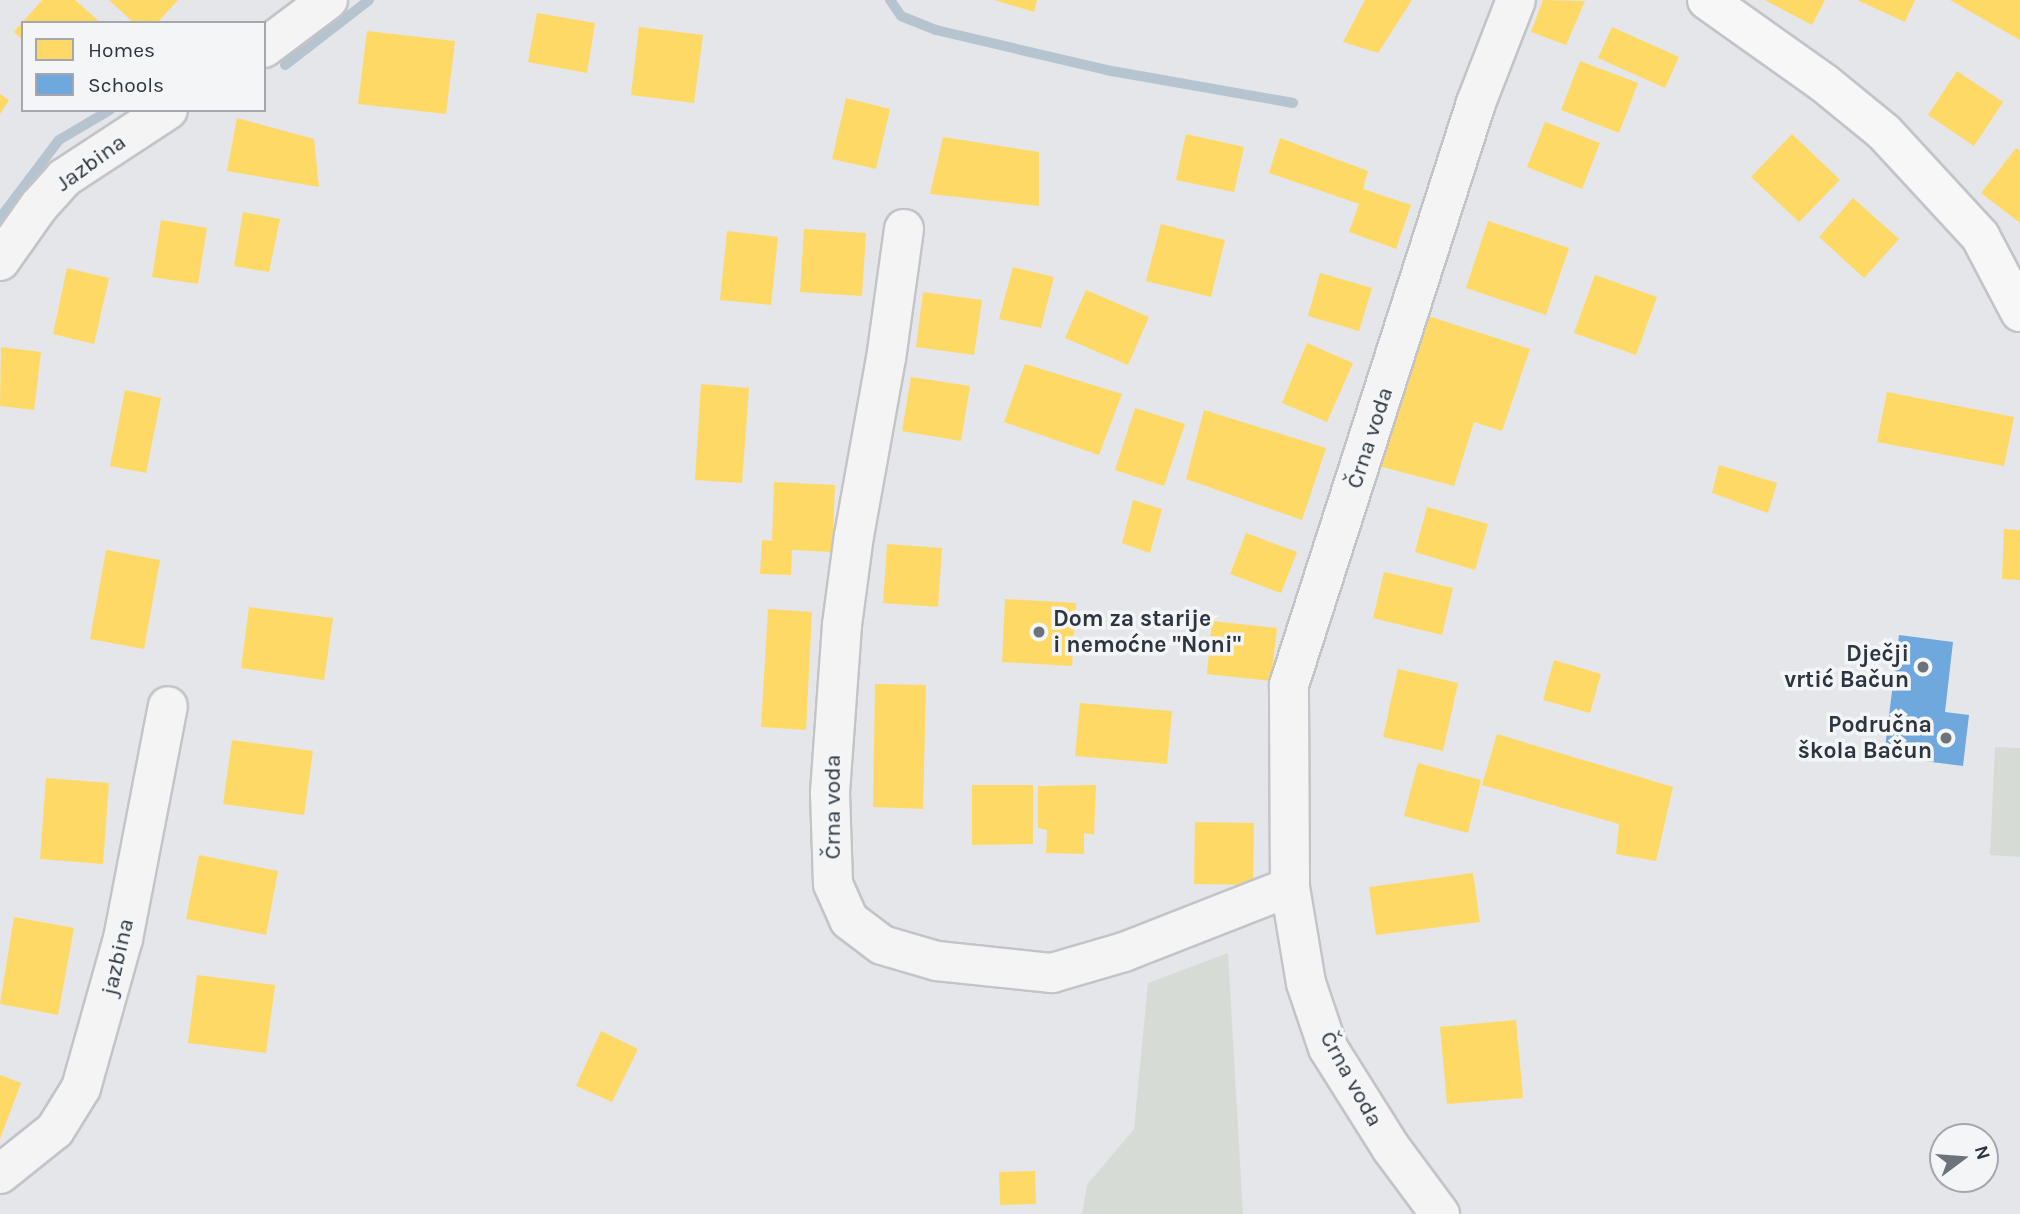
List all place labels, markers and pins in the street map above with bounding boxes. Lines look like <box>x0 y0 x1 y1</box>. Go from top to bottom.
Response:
place label: Dom za starije i nemoćne "Noni" <box>1053 605 1241 659</box>
marker: Dom za starije i nemoćne "Noni" <box>1031 624 1047 640</box>
place label: Dječji vrtić Bačun <box>1784 640 1909 694</box>
marker: Dječji vrtić Bačun <box>1915 659 1931 675</box>
place label: Područna škola Bačun <box>1798 711 1932 765</box>
marker: Područna škola Bačun <box>1938 730 1954 746</box>

